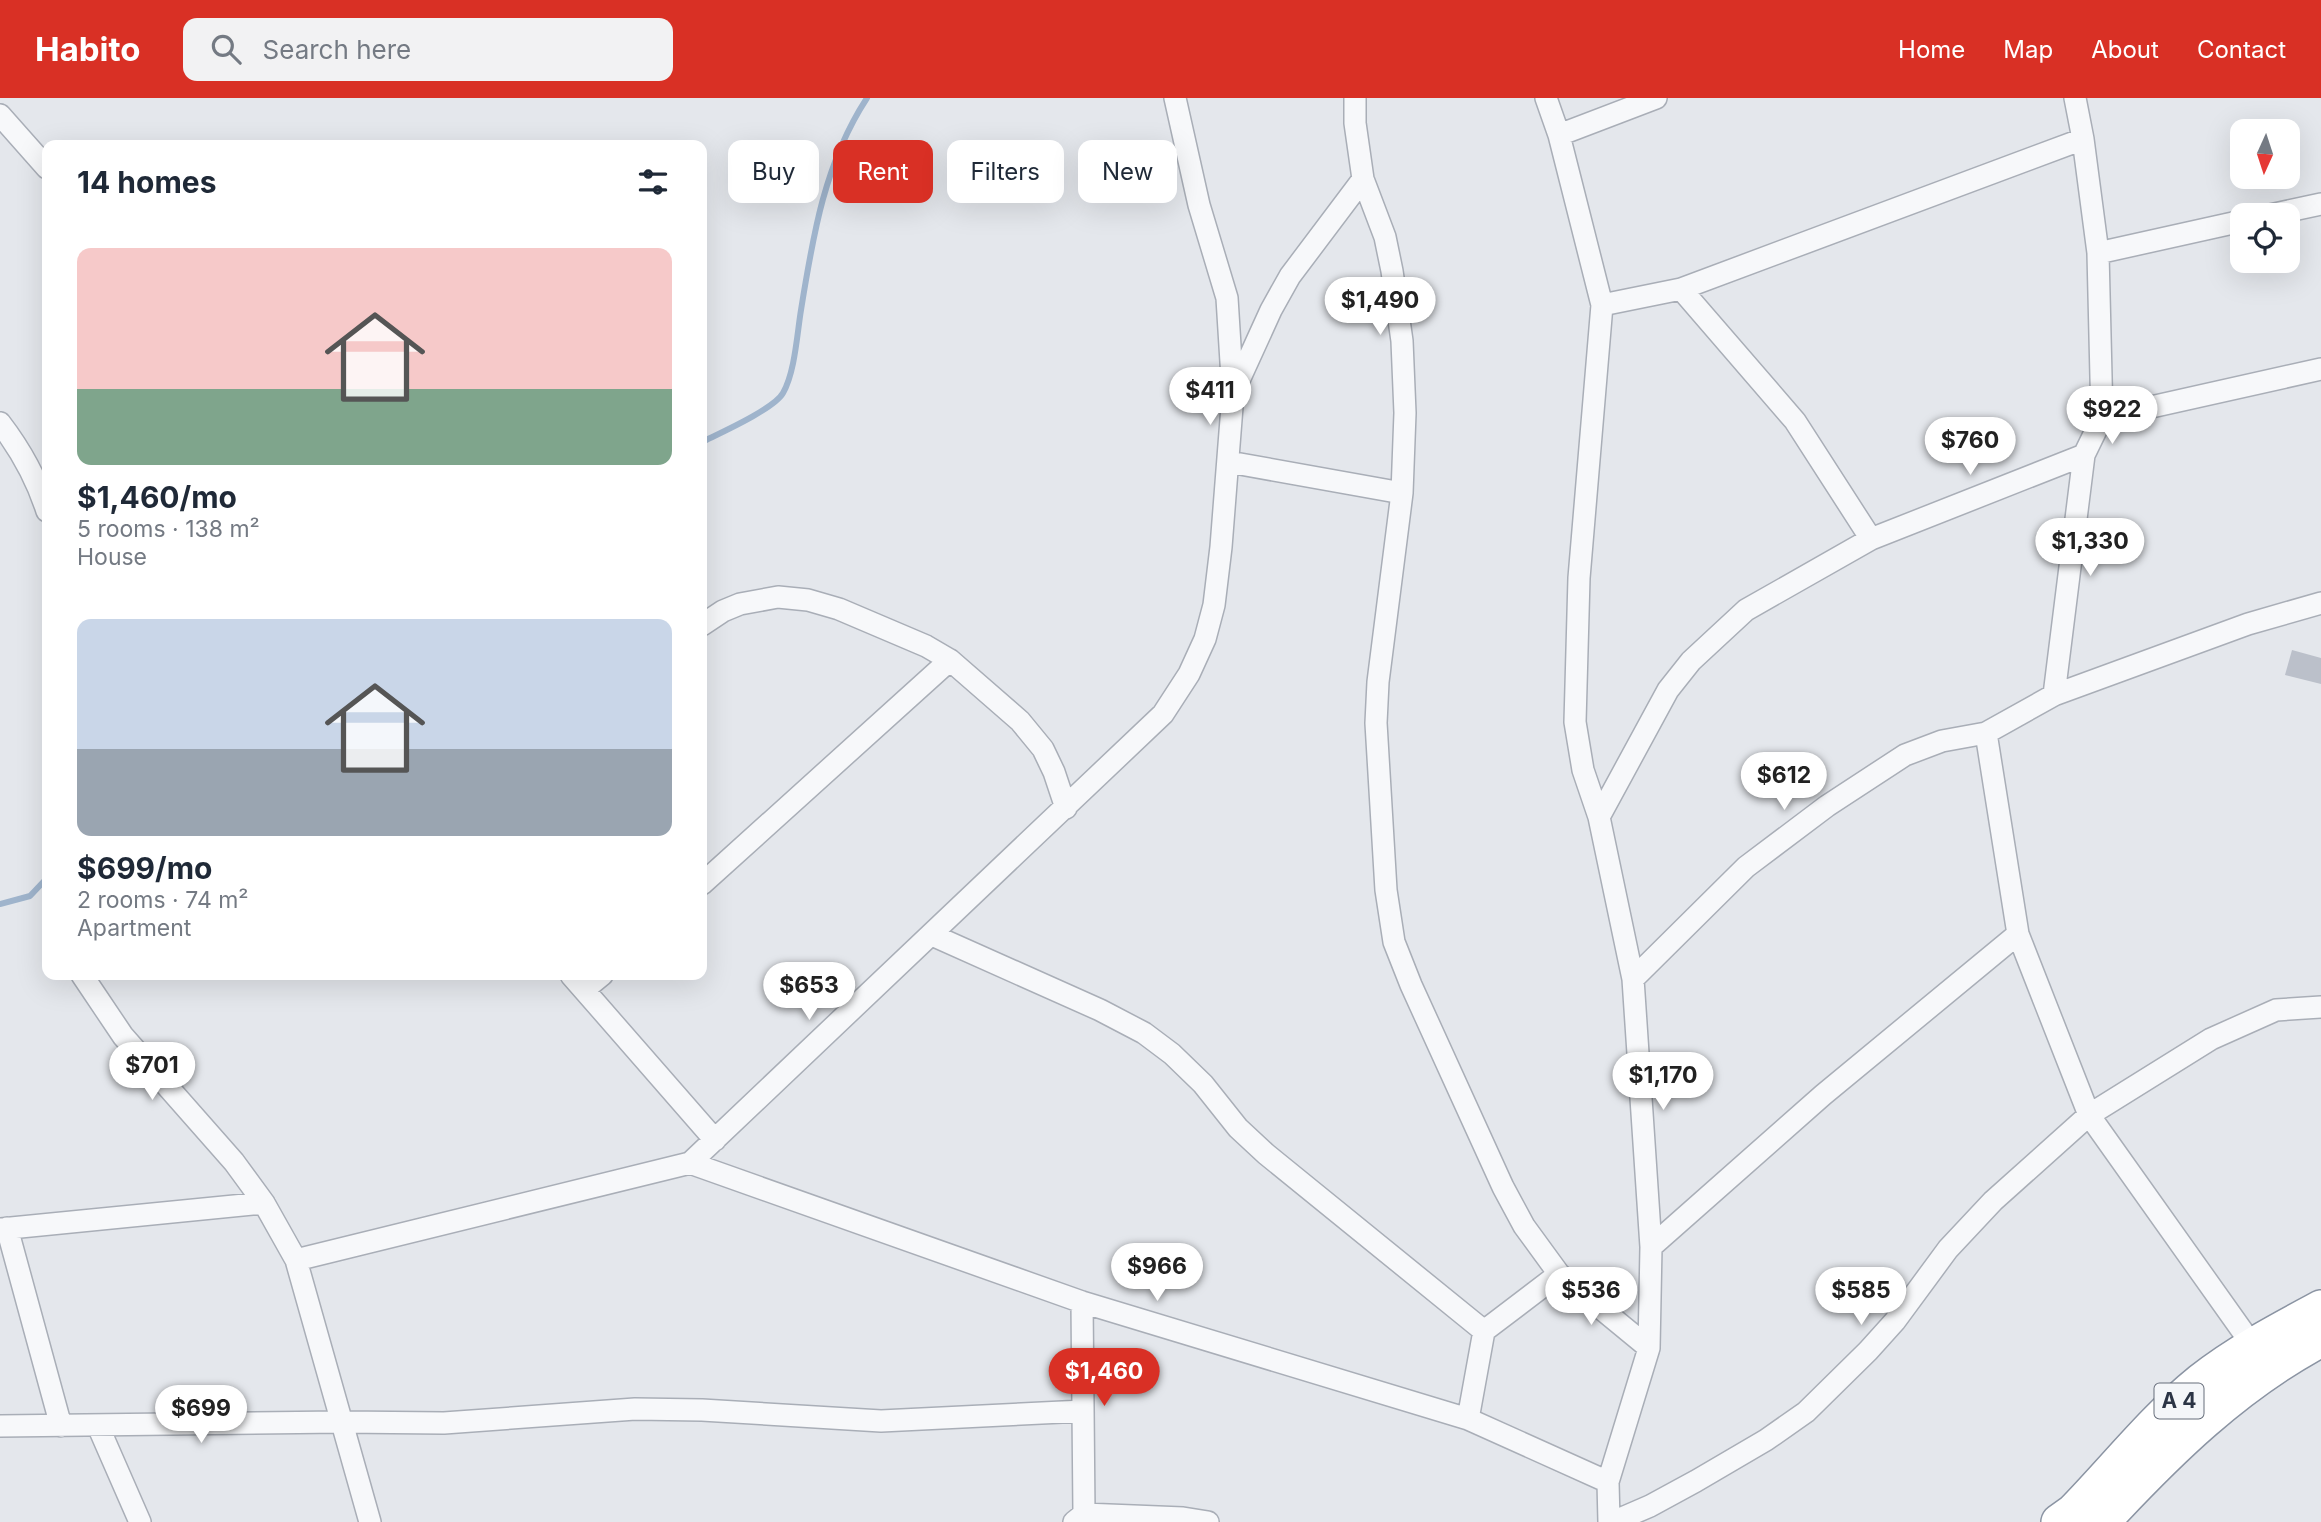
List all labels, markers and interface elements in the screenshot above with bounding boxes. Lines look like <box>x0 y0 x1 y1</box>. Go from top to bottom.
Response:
search box <box>183 18 673 81</box>
text: Habito <box>35 29 141 69</box>
icon: search <box>207 30 245 68</box>
text: Search here <box>263 34 411 65</box>
text: Home <box>1898 35 1965 64</box>
text: Map <box>2003 35 2053 64</box>
text: About <box>2091 35 2159 64</box>
text: Contact <box>2197 35 2286 64</box>
north arrow <box>2230 119 2300 189</box>
map controls <box>2230 119 2300 273</box>
chip: Buy <box>728 140 819 203</box>
chip: Rent <box>833 140 933 203</box>
chip: Filters <box>947 140 1064 203</box>
chip: New <box>1078 140 1177 203</box>
icon: filters <box>634 163 672 201</box>
text: 14 homes <box>77 164 216 200</box>
button: locate <box>2230 203 2300 273</box>
pin: $1,490 <box>1323 278 1437 337</box>
text: $1,490 <box>1341 286 1419 314</box>
icon: home <box>312 294 438 420</box>
pin: $411 <box>1169 368 1251 427</box>
text: $411 <box>1185 376 1235 404</box>
pin: $922 <box>2071 386 2153 446</box>
text: $922 <box>2083 395 2141 423</box>
pin: $760 <box>1929 418 2011 477</box>
text: $760 <box>1941 426 1999 454</box>
text: $1,460/mo <box>77 479 237 515</box>
text: 5 rooms · 138 m² <box>77 515 260 543</box>
pin: $1,330 <box>2033 518 2147 578</box>
text: $1,330 <box>2051 527 2129 555</box>
text: House <box>77 543 147 571</box>
icon: home <box>312 665 438 791</box>
pin: $612 <box>1743 752 1825 812</box>
text: $612 <box>1757 761 1811 789</box>
text: $699/mo <box>77 850 213 886</box>
text: 2 rooms · 74 m² <box>77 886 249 914</box>
text: Apartment <box>77 914 191 942</box>
pin: $653 <box>768 962 850 1022</box>
text: $653 <box>779 971 839 999</box>
pin: $701 <box>111 1042 193 1102</box>
text: $701 <box>125 1051 179 1079</box>
pin: $1,170 <box>1606 1052 1720 1112</box>
text: $1,170 <box>1628 1061 1698 1089</box>
pin: $966 <box>1116 1244 1198 1303</box>
text: $966 <box>1127 1252 1187 1280</box>
pin: $536 <box>1550 1268 1632 1327</box>
pin: $585 <box>1820 1268 1902 1327</box>
text: $536 <box>1561 1276 1621 1304</box>
text: $585 <box>1831 1276 1891 1304</box>
pin: $1,460 <box>1047 1348 1161 1408</box>
text: $1,460 <box>1065 1357 1143 1385</box>
road number: A 4 <box>2154 1384 2204 1418</box>
pin: $699 <box>160 1386 242 1445</box>
text: $699 <box>171 1394 231 1422</box>

